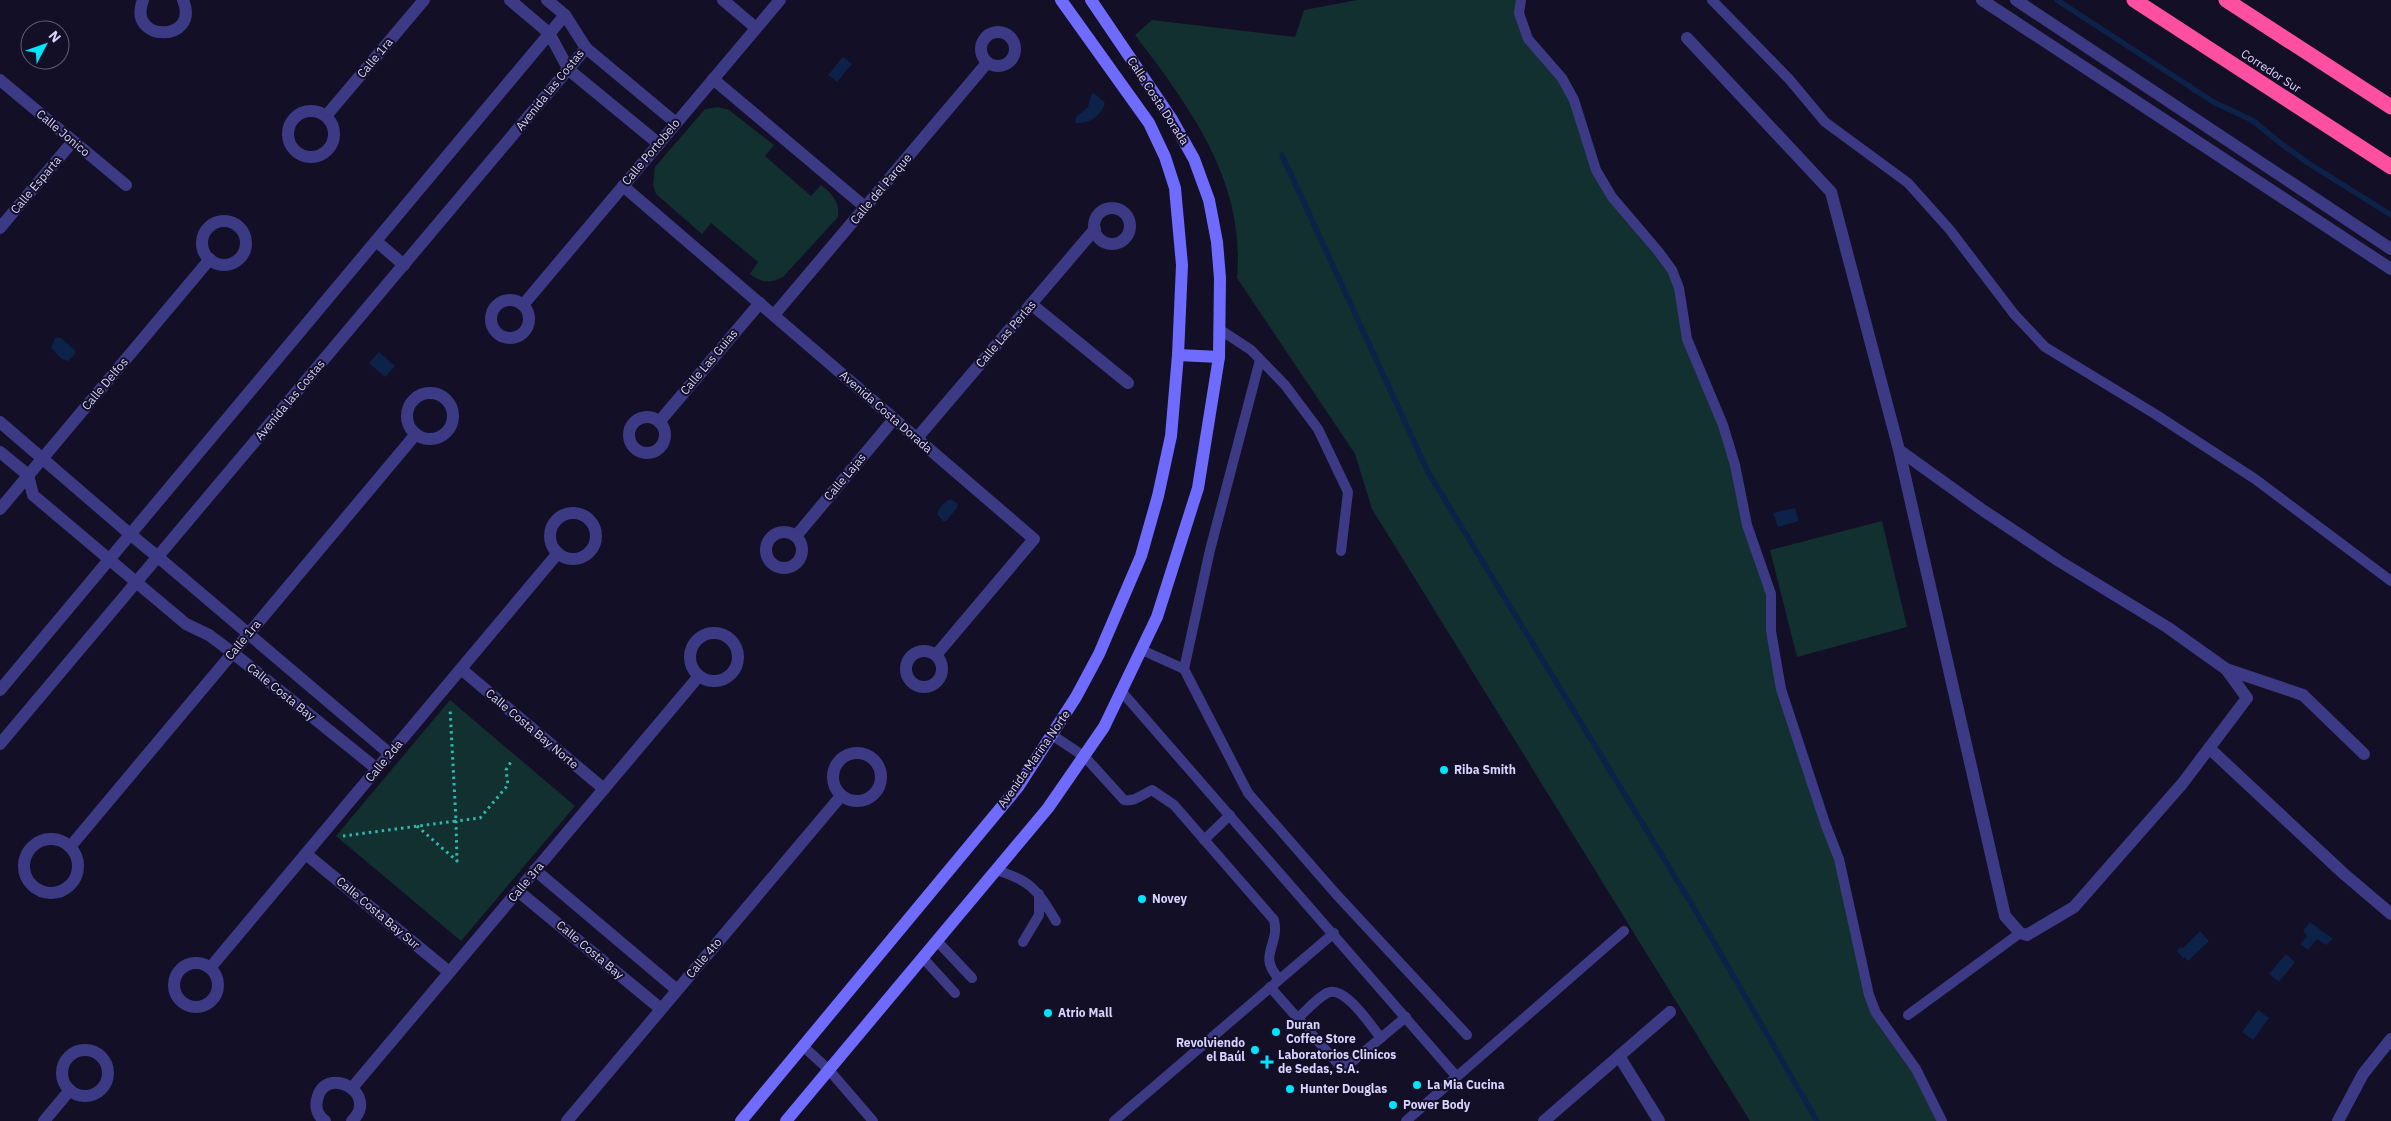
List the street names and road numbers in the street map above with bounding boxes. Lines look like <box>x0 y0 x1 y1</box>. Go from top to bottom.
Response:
street label: Calle 1ra <box>354 34 396 81</box>
street label: Avenida las Costas <box>512 46 587 133</box>
street label: Corredor Sur <box>2238 46 2305 96</box>
street label: Calle Costa Dorada <box>1124 54 1193 148</box>
street label: Calle Jonico <box>34 106 93 159</box>
street label: Calle Portobelo <box>618 115 683 188</box>
street label: Calle del Parque <box>847 150 915 227</box>
street label: Calle Esparta <box>7 152 65 217</box>
street label: Calle Las Perlas <box>972 297 1039 370</box>
street label: Calle Las Guias <box>677 326 741 398</box>
street label: Calle Delfos <box>78 354 131 413</box>
street label: Avenida las Costas <box>252 356 328 443</box>
street label: Avenida Costa Dorada <box>837 367 936 456</box>
street label: Calle Lajas <box>820 450 869 503</box>
street label: Calle 1ra <box>222 616 264 663</box>
street label: Calle Costa Bay <box>244 660 318 724</box>
street label: Calle Costa Bay Norte <box>483 685 582 772</box>
street label: Avenida Marina Norte <box>994 707 1073 810</box>
street label: Calle 2da <box>362 736 406 785</box>
street label: Calle 3ra <box>505 858 547 905</box>
street label: Calle Costa Bay Sur <box>334 873 424 952</box>
street label: Calle Costa Bay <box>554 917 627 982</box>
street label: Calle 4to <box>682 934 725 981</box>

